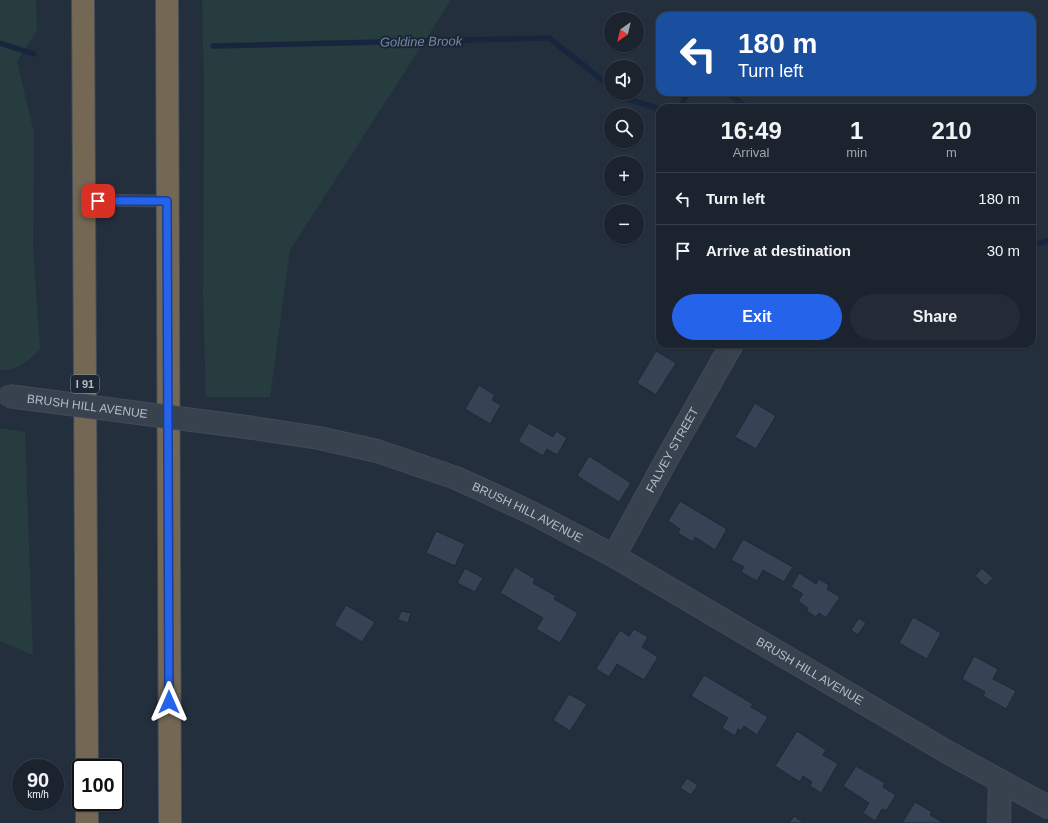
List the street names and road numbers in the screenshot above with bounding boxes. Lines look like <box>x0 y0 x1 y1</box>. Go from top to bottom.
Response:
road number: I 91 <box>71 375 99 393</box>
street label: BRUSH HILL AVENUE <box>26 392 148 421</box>
street label: FALVEY STREET <box>643 404 702 495</box>
street label: BRUSH HILL AVENUE <box>470 479 585 545</box>
street label: BRUSH HILL AVENUE <box>754 634 866 708</box>

